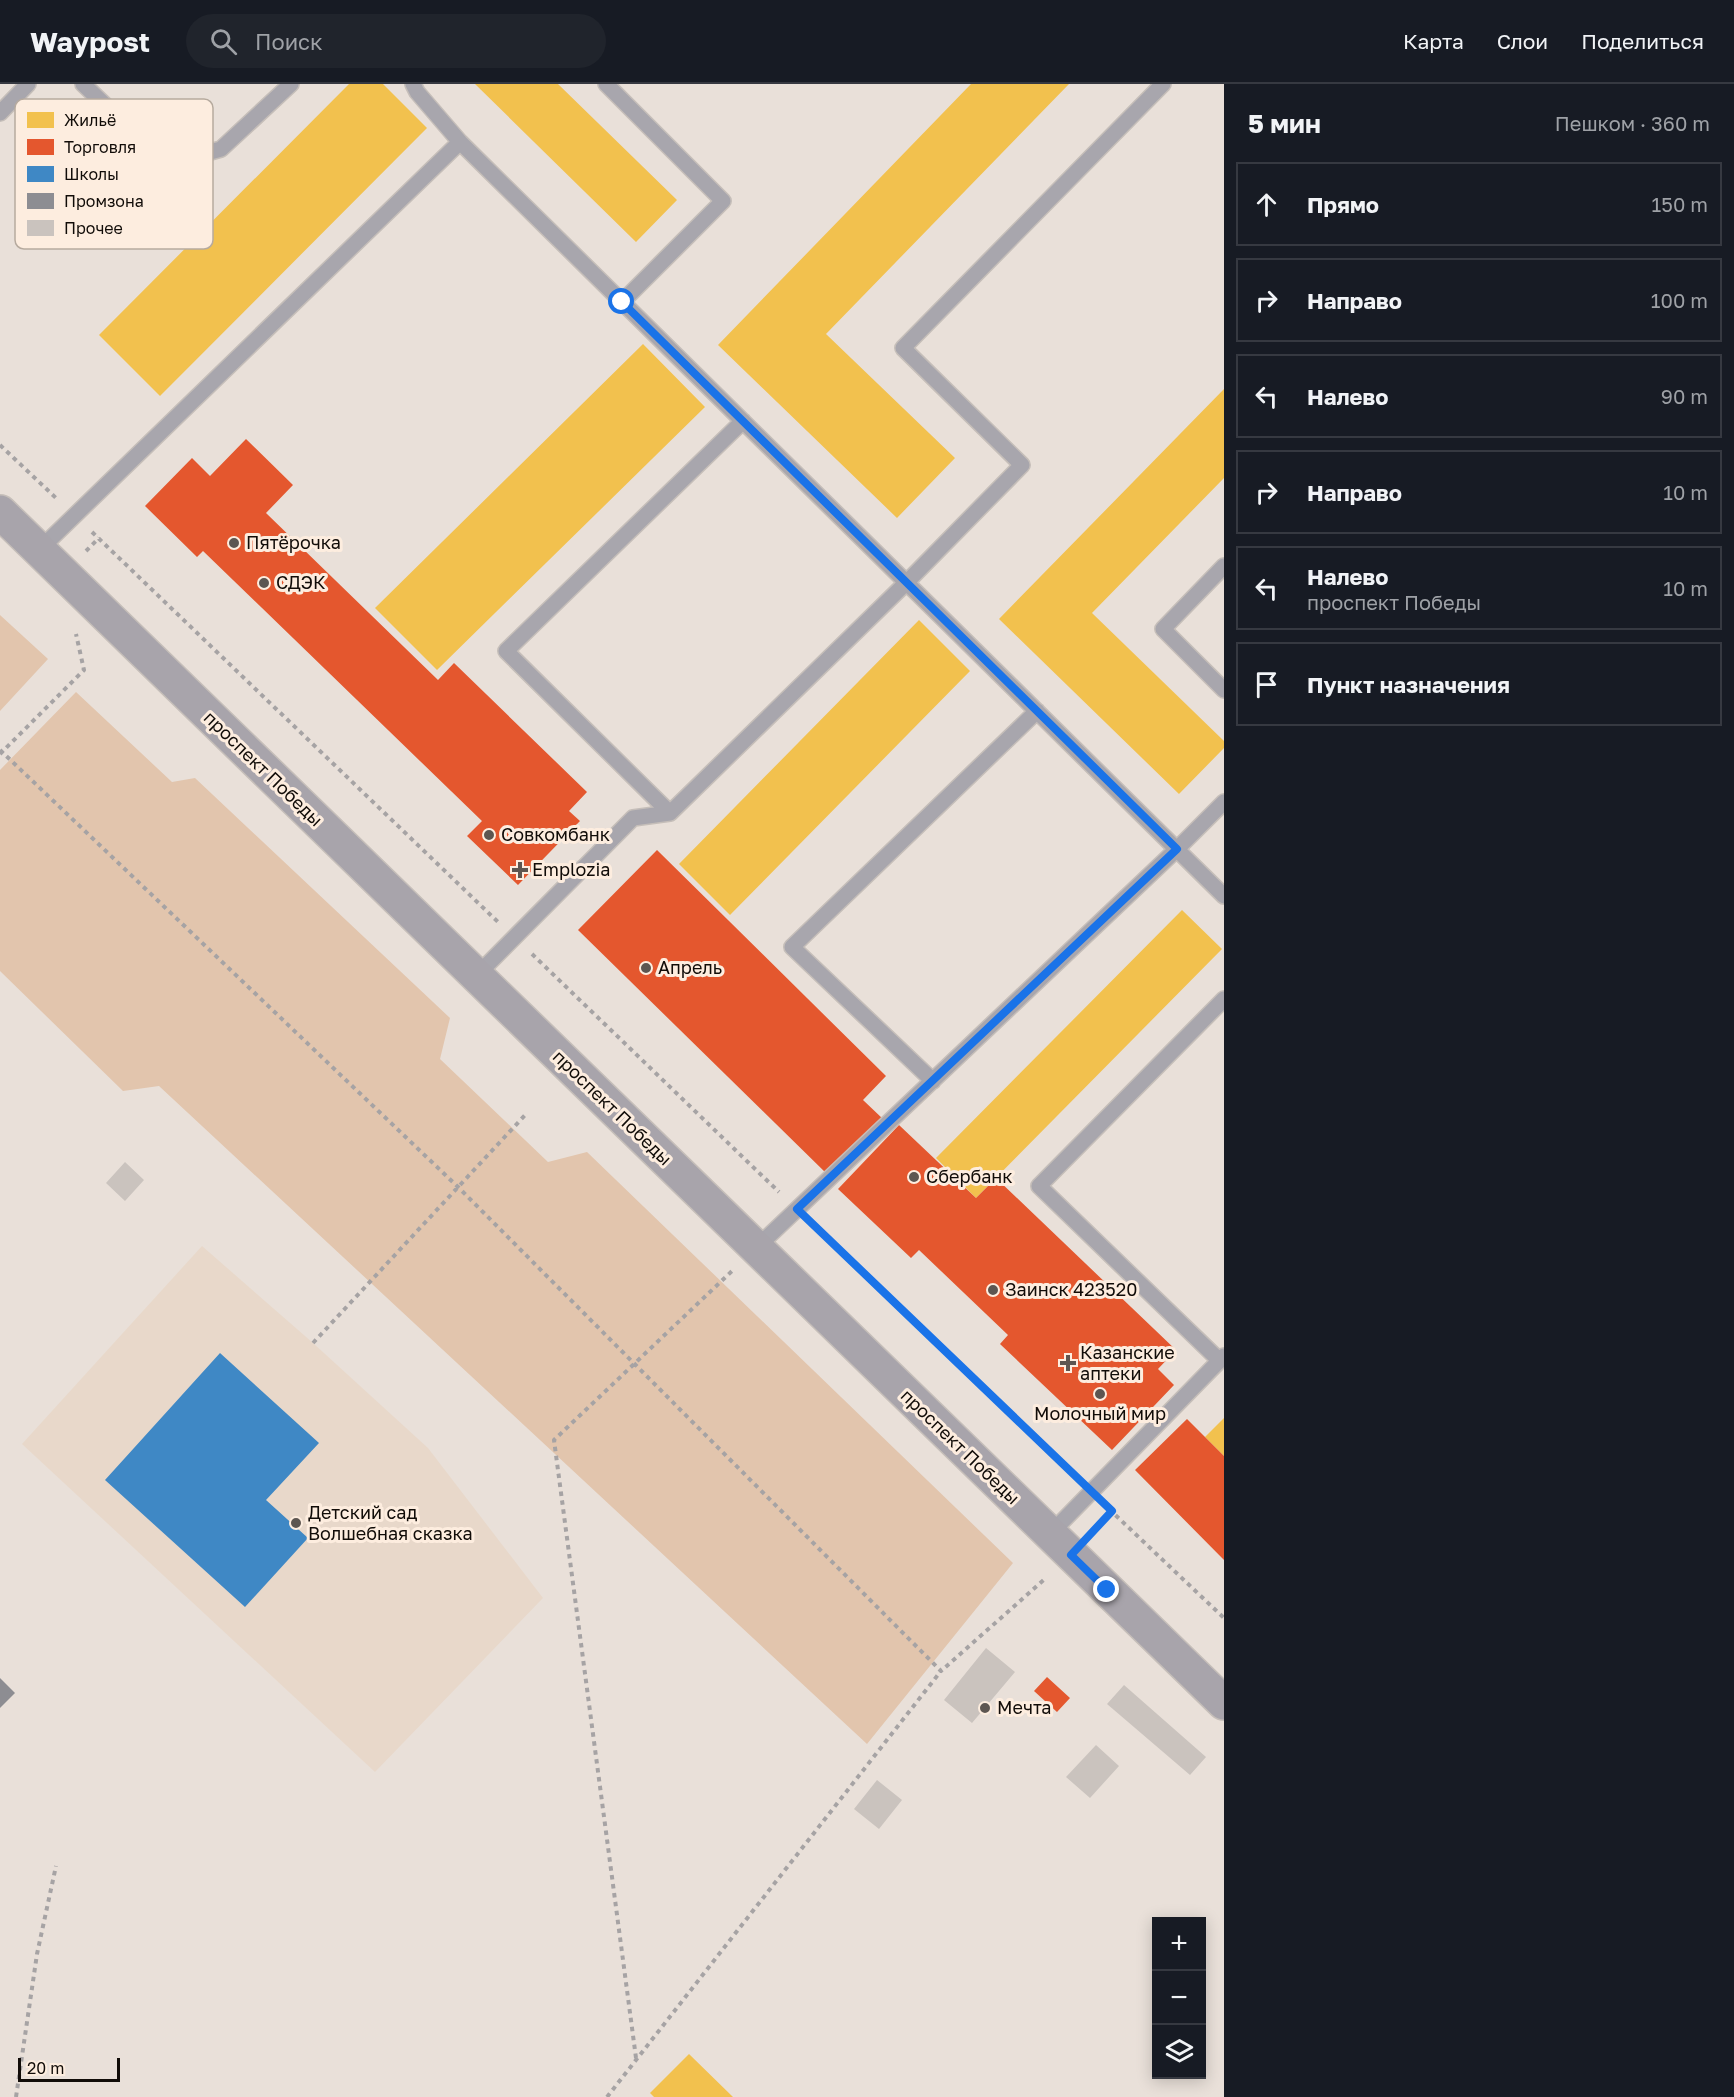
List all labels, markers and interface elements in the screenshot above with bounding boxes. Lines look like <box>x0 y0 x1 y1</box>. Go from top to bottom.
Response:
search box <box>186 14 606 68</box>
text: Waypost <box>30 25 150 58</box>
icon: search <box>207 25 240 58</box>
text: Поиск <box>255 28 323 55</box>
text: Карта <box>1403 28 1464 54</box>
text: Слои <box>1497 28 1548 54</box>
text: Поделиться <box>1581 28 1704 54</box>
legend <box>15 99 213 249</box>
text: 5 мин <box>1248 108 1321 139</box>
text: Жильё <box>64 110 116 130</box>
text: Пешком · 360 m <box>1555 111 1710 135</box>
text: Торговля <box>64 137 136 157</box>
text: Школы <box>64 164 119 184</box>
icon: ahead <box>1250 188 1283 221</box>
text: Промзона <box>64 191 144 211</box>
text: Прямо <box>1307 191 1379 218</box>
text: 150 m <box>1652 192 1708 216</box>
text: Прочее <box>64 218 123 238</box>
icon: right <box>1250 284 1283 317</box>
text: Направо <box>1307 287 1402 314</box>
route start <box>608 288 634 314</box>
text: 100 m <box>1651 288 1708 312</box>
icon: left <box>1250 380 1283 413</box>
text: Налево <box>1307 383 1389 410</box>
text: 90 m <box>1661 384 1708 408</box>
icon: right <box>1250 476 1283 509</box>
text: Направо <box>1307 479 1402 506</box>
text: 10 m <box>1663 480 1708 504</box>
place label: Пятёрочка <box>246 531 341 553</box>
marker: Пятёрочка <box>227 536 241 550</box>
text: Налево <box>1307 563 1389 590</box>
place label: СДЭК <box>276 571 326 593</box>
icon: left <box>1250 572 1283 605</box>
marker: СДЭК <box>257 576 271 590</box>
text: 10 m <box>1663 576 1708 600</box>
text: проспект Победы <box>1307 590 1481 614</box>
icon: arrive <box>1250 668 1283 701</box>
text: Пункт назначения <box>1307 671 1510 698</box>
street label: проспект Победы <box>200 706 328 831</box>
place label: Совкомбанк <box>501 823 610 845</box>
marker: Совкомбанк <box>482 828 496 842</box>
place label: Emplozia <box>532 858 611 880</box>
marker: Emplozia <box>513 863 527 877</box>
place label: Апрель <box>658 956 722 978</box>
marker: Апрель <box>639 961 653 975</box>
street label: проспект Победы <box>549 1045 677 1170</box>
place label: Сбербанк <box>926 1165 1013 1187</box>
marker: Сбербанк <box>907 1170 921 1184</box>
place label: Заинск 423520 <box>1005 1278 1137 1300</box>
marker: Заинск 423520 <box>986 1283 1000 1297</box>
place label: Казанские аптеки <box>1080 1341 1175 1384</box>
marker: Казанские аптеки <box>1061 1356 1075 1370</box>
street label: проспект Победы <box>897 1384 1025 1509</box>
marker: Молочный мир <box>1093 1387 1107 1401</box>
place label: Молочный мир <box>1034 1402 1166 1424</box>
place label: Детский сад Волшебная сказка <box>308 1501 473 1544</box>
marker: Детский сад Волшебная сказка <box>289 1516 303 1530</box>
route end <box>1093 1576 1119 1602</box>
place label: Мечта <box>997 1696 1052 1718</box>
marker: Мечта <box>978 1701 992 1715</box>
map controls <box>1152 1917 1206 2079</box>
button: + <box>1152 1917 1206 1971</box>
button: − <box>1152 1971 1206 2025</box>
button: layers <box>1152 2025 1206 2079</box>
scale bar <box>18 2055 120 2082</box>
text: 20 m <box>27 2058 64 2078</box>

